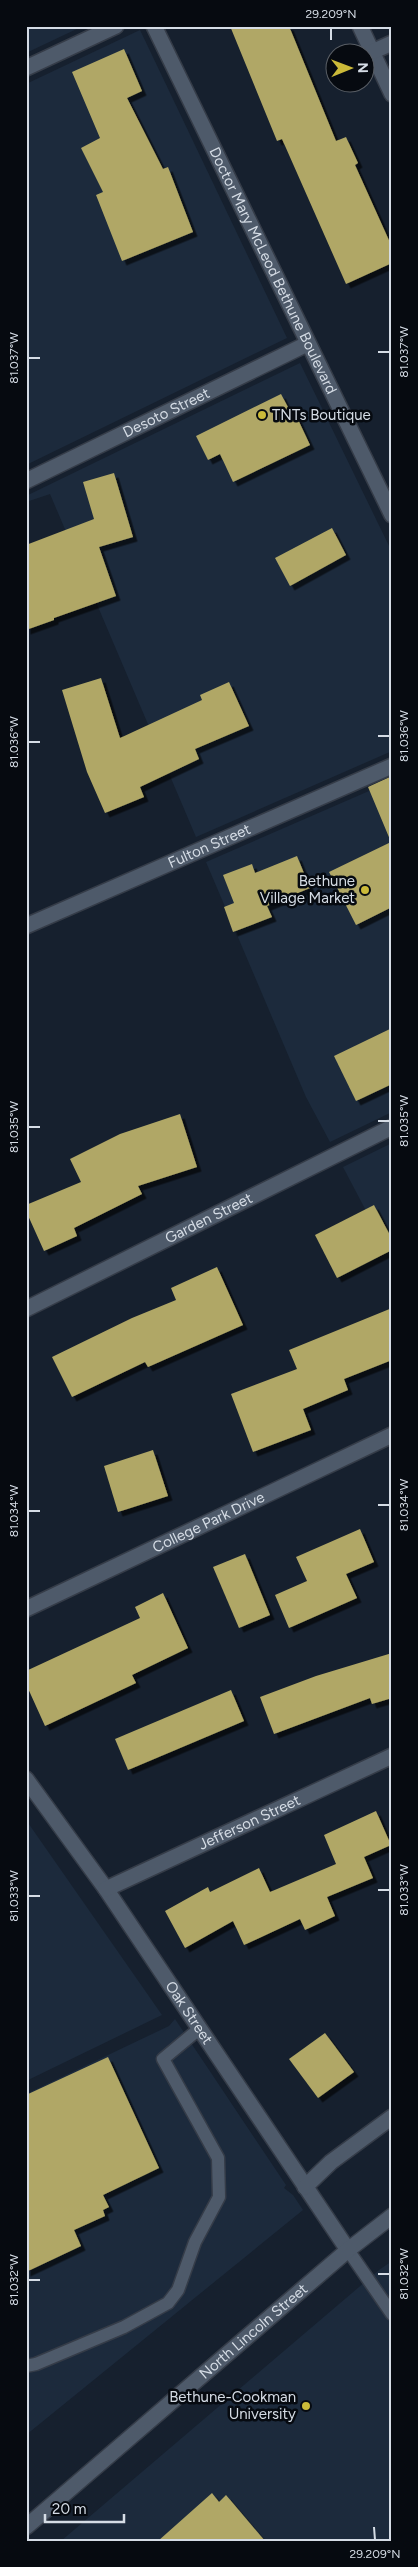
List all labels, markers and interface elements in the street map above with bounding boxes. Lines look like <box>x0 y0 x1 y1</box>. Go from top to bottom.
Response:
text: 29.209°N <box>306 7 356 21</box>
north arrow <box>326 42 376 92</box>
text: N <box>354 62 371 73</box>
street label: Doctor Mary McLeod Bethune Boulevard <box>205 144 341 397</box>
text: 81.037°W <box>397 326 411 378</box>
text: 81.037°W <box>7 332 21 384</box>
street label: Desoto Street <box>120 384 213 441</box>
place label: TNTs Boutique <box>272 406 371 424</box>
marker: TNTs Boutique <box>256 409 268 421</box>
text: 81.036°W <box>397 710 411 762</box>
text: 81.036°W <box>7 716 21 768</box>
street label: Fulton Street <box>165 820 254 872</box>
place label: Bethune Village Market <box>260 872 355 907</box>
marker: Bethune Village Market <box>359 884 371 896</box>
text: 81.035°W <box>397 1095 411 1147</box>
text: 81.035°W <box>7 1101 21 1153</box>
street label: Garden Street <box>162 1189 256 1247</box>
text: 81.034°W <box>397 1478 411 1531</box>
text: 81.034°W <box>7 1484 21 1537</box>
street label: College Park Drive <box>149 1488 267 1557</box>
street label: Jefferson Street <box>196 1791 303 1854</box>
text: 81.033°W <box>397 1864 411 1916</box>
text: 81.033°W <box>7 1870 21 1922</box>
street label: Oak Street <box>161 1978 217 2048</box>
text: 81.032°W <box>397 2248 411 2300</box>
text: 81.032°W <box>7 2254 21 2306</box>
street label: North Lincoln Street <box>196 2280 312 2383</box>
place label: Bethune-Cookman University <box>169 2388 296 2423</box>
marker: Bethune-Cookman University <box>300 2400 312 2412</box>
scale bar <box>45 2492 124 2524</box>
text: 20 m <box>52 2500 86 2518</box>
text: 29.209°N <box>350 2547 400 2561</box>

